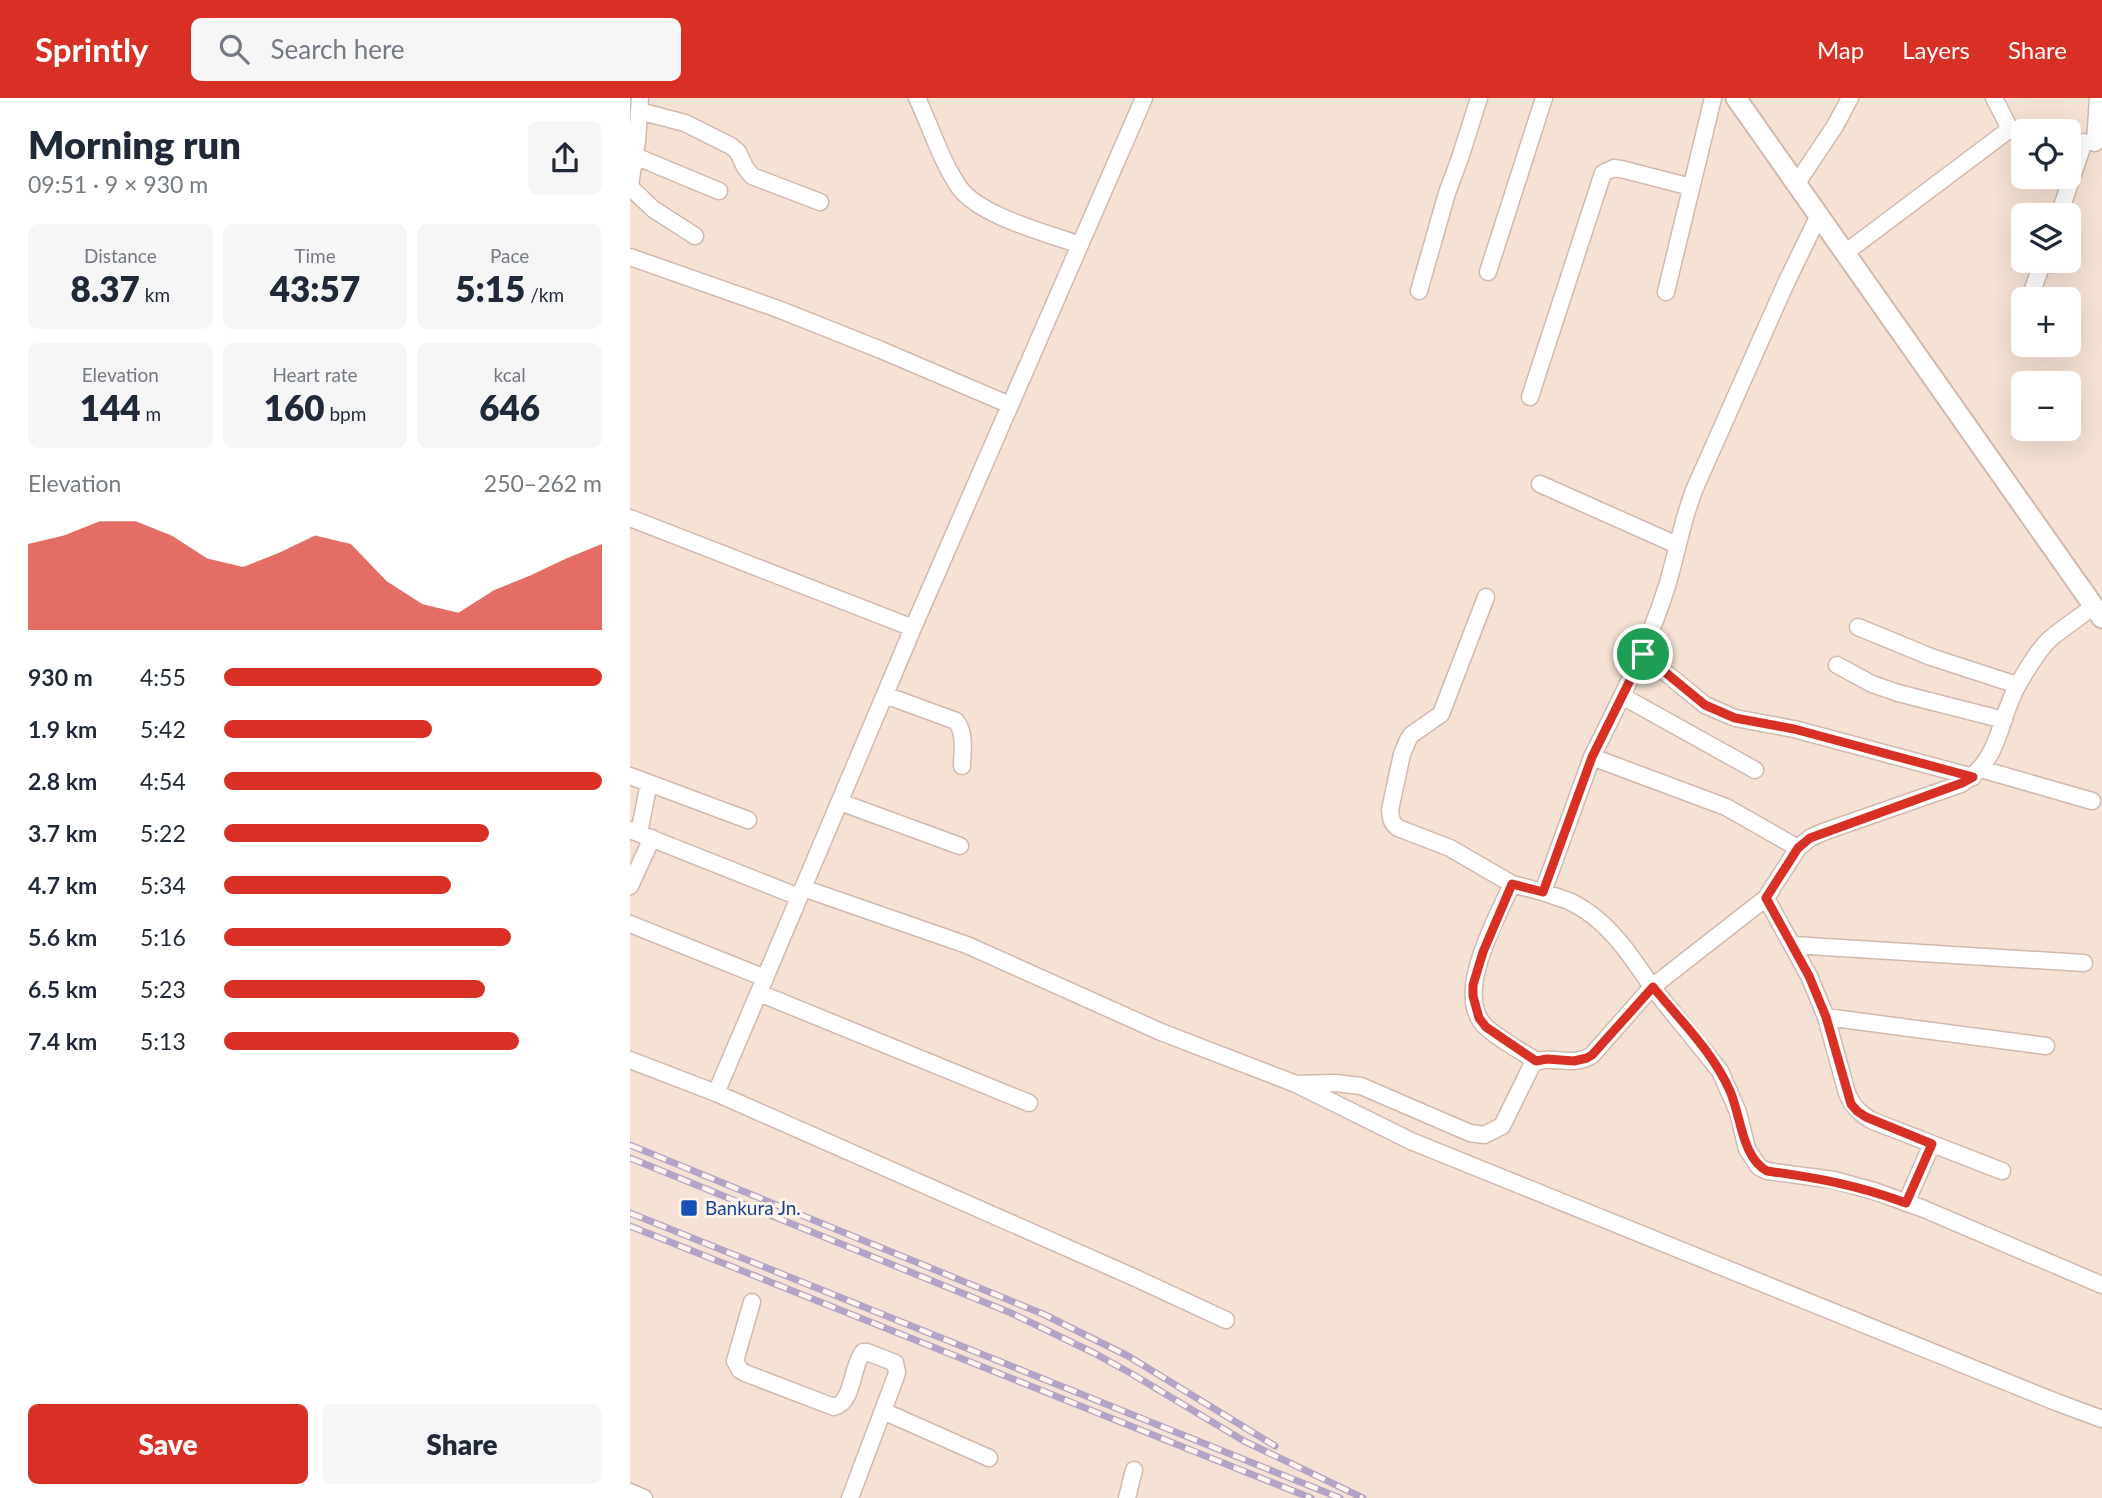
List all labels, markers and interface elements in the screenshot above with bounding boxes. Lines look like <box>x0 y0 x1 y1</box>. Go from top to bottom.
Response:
search box <box>191 18 681 81</box>
text: Sprintly <box>35 29 149 69</box>
icon: search <box>215 30 253 68</box>
text: Search here <box>271 33 405 65</box>
text: Map <box>1817 35 1864 64</box>
text: Layers <box>1902 35 1970 64</box>
text: Share <box>2008 35 2067 64</box>
map controls <box>2011 119 2081 441</box>
button: locate <box>2011 119 2081 189</box>
text: Morning run <box>28 121 241 167</box>
button: share <box>528 121 602 195</box>
text: 09:51 · 9 × 930 m <box>28 170 208 198</box>
button: layers <box>2011 203 2081 273</box>
text: Distance <box>84 244 157 267</box>
text: Time <box>294 244 336 267</box>
text: Pace <box>490 244 529 267</box>
text: 8.37 <box>71 267 140 309</box>
text: 43:57 <box>270 267 360 309</box>
text: 5:15 <box>455 267 525 309</box>
text: km <box>140 283 170 306</box>
text: /km <box>525 283 564 306</box>
button: + <box>2011 287 2081 357</box>
text: Elevation <box>82 363 159 386</box>
text: Heart rate <box>272 363 358 386</box>
text: kcal <box>494 363 526 386</box>
button: − <box>2011 371 2081 441</box>
text: 144 <box>80 386 141 428</box>
text: 160 <box>264 386 325 428</box>
text: 646 <box>479 386 540 428</box>
text: m <box>141 402 161 425</box>
text: bpm <box>325 402 366 425</box>
text: Elevation <box>28 469 121 497</box>
text: 250–262 m <box>484 469 602 497</box>
pin <box>1613 624 1673 684</box>
icon: arrive <box>1624 635 1662 673</box>
text: 930 m <box>28 663 93 691</box>
text: 4:55 <box>140 663 186 691</box>
text: 1.9 km <box>28 715 97 743</box>
text: 5:42 <box>140 715 186 743</box>
text: 2.8 km <box>28 767 97 795</box>
text: 4:54 <box>140 767 186 795</box>
text: 3.7 km <box>28 819 97 847</box>
text: 5:22 <box>140 819 186 847</box>
text: 4.7 km <box>28 871 97 899</box>
text: 5:34 <box>140 871 186 899</box>
text: 5.6 km <box>28 923 97 951</box>
text: 5:16 <box>140 923 186 951</box>
text: 6.5 km <box>28 975 97 1003</box>
text: 5:23 <box>140 975 186 1003</box>
text: 7.4 km <box>28 1027 97 1055</box>
text: 5:13 <box>140 1027 186 1055</box>
place label: Bankura Jn. <box>705 1196 801 1219</box>
marker: Bankura Jn. <box>679 1198 699 1218</box>
button: Save <box>28 1404 308 1484</box>
button: Share <box>322 1404 602 1484</box>

